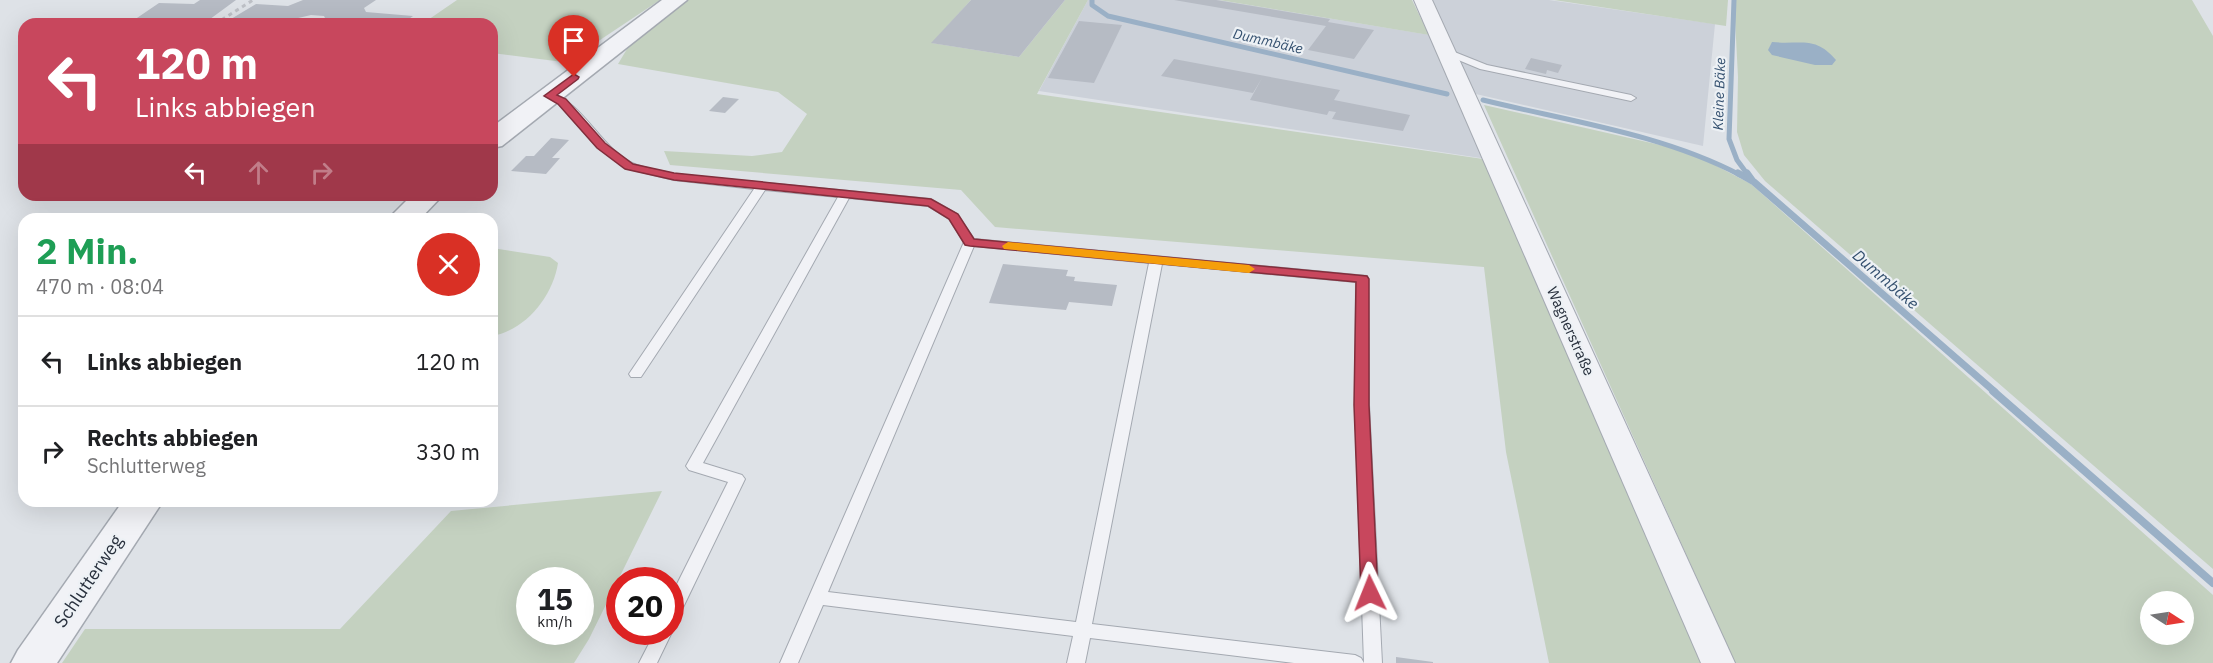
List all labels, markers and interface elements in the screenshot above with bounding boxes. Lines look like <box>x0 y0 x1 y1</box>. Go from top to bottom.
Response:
pin <box>548 15 599 77</box>
icon: arrive <box>557 24 590 57</box>
water label: Dummbäke <box>1231 24 1305 58</box>
text: 120 m <box>135 36 258 91</box>
icon: left <box>36 42 114 120</box>
water label: Kleine Bäke <box>1709 57 1729 131</box>
text: Links abbiegen <box>135 89 316 124</box>
icon: left <box>179 156 212 189</box>
icon: ahead <box>242 156 275 189</box>
icon: right <box>305 156 338 189</box>
text: 2 Min. <box>36 227 139 274</box>
button: close <box>417 233 480 296</box>
water label: Dummbäke <box>1849 245 1923 313</box>
text: 470 m · 08:04 <box>36 273 164 300</box>
street label: Wagnerstraße <box>1543 284 1599 378</box>
icon: left <box>36 345 69 378</box>
text: Links abbiegen <box>87 347 242 376</box>
text: 120 m <box>416 347 480 376</box>
text: Rechts abbiegen <box>87 423 258 452</box>
icon: right <box>36 435 69 468</box>
text: 330 m <box>416 437 480 466</box>
text: Schlutterweg <box>87 452 206 479</box>
street label: Schlutterweg <box>49 530 128 632</box>
position arrow <box>1338 561 1402 625</box>
speed limit sign: 20 <box>606 567 684 645</box>
text: 15 <box>537 579 573 618</box>
north arrow <box>2140 591 2194 645</box>
map controls <box>2140 591 2194 645</box>
text: km/h <box>537 612 573 631</box>

